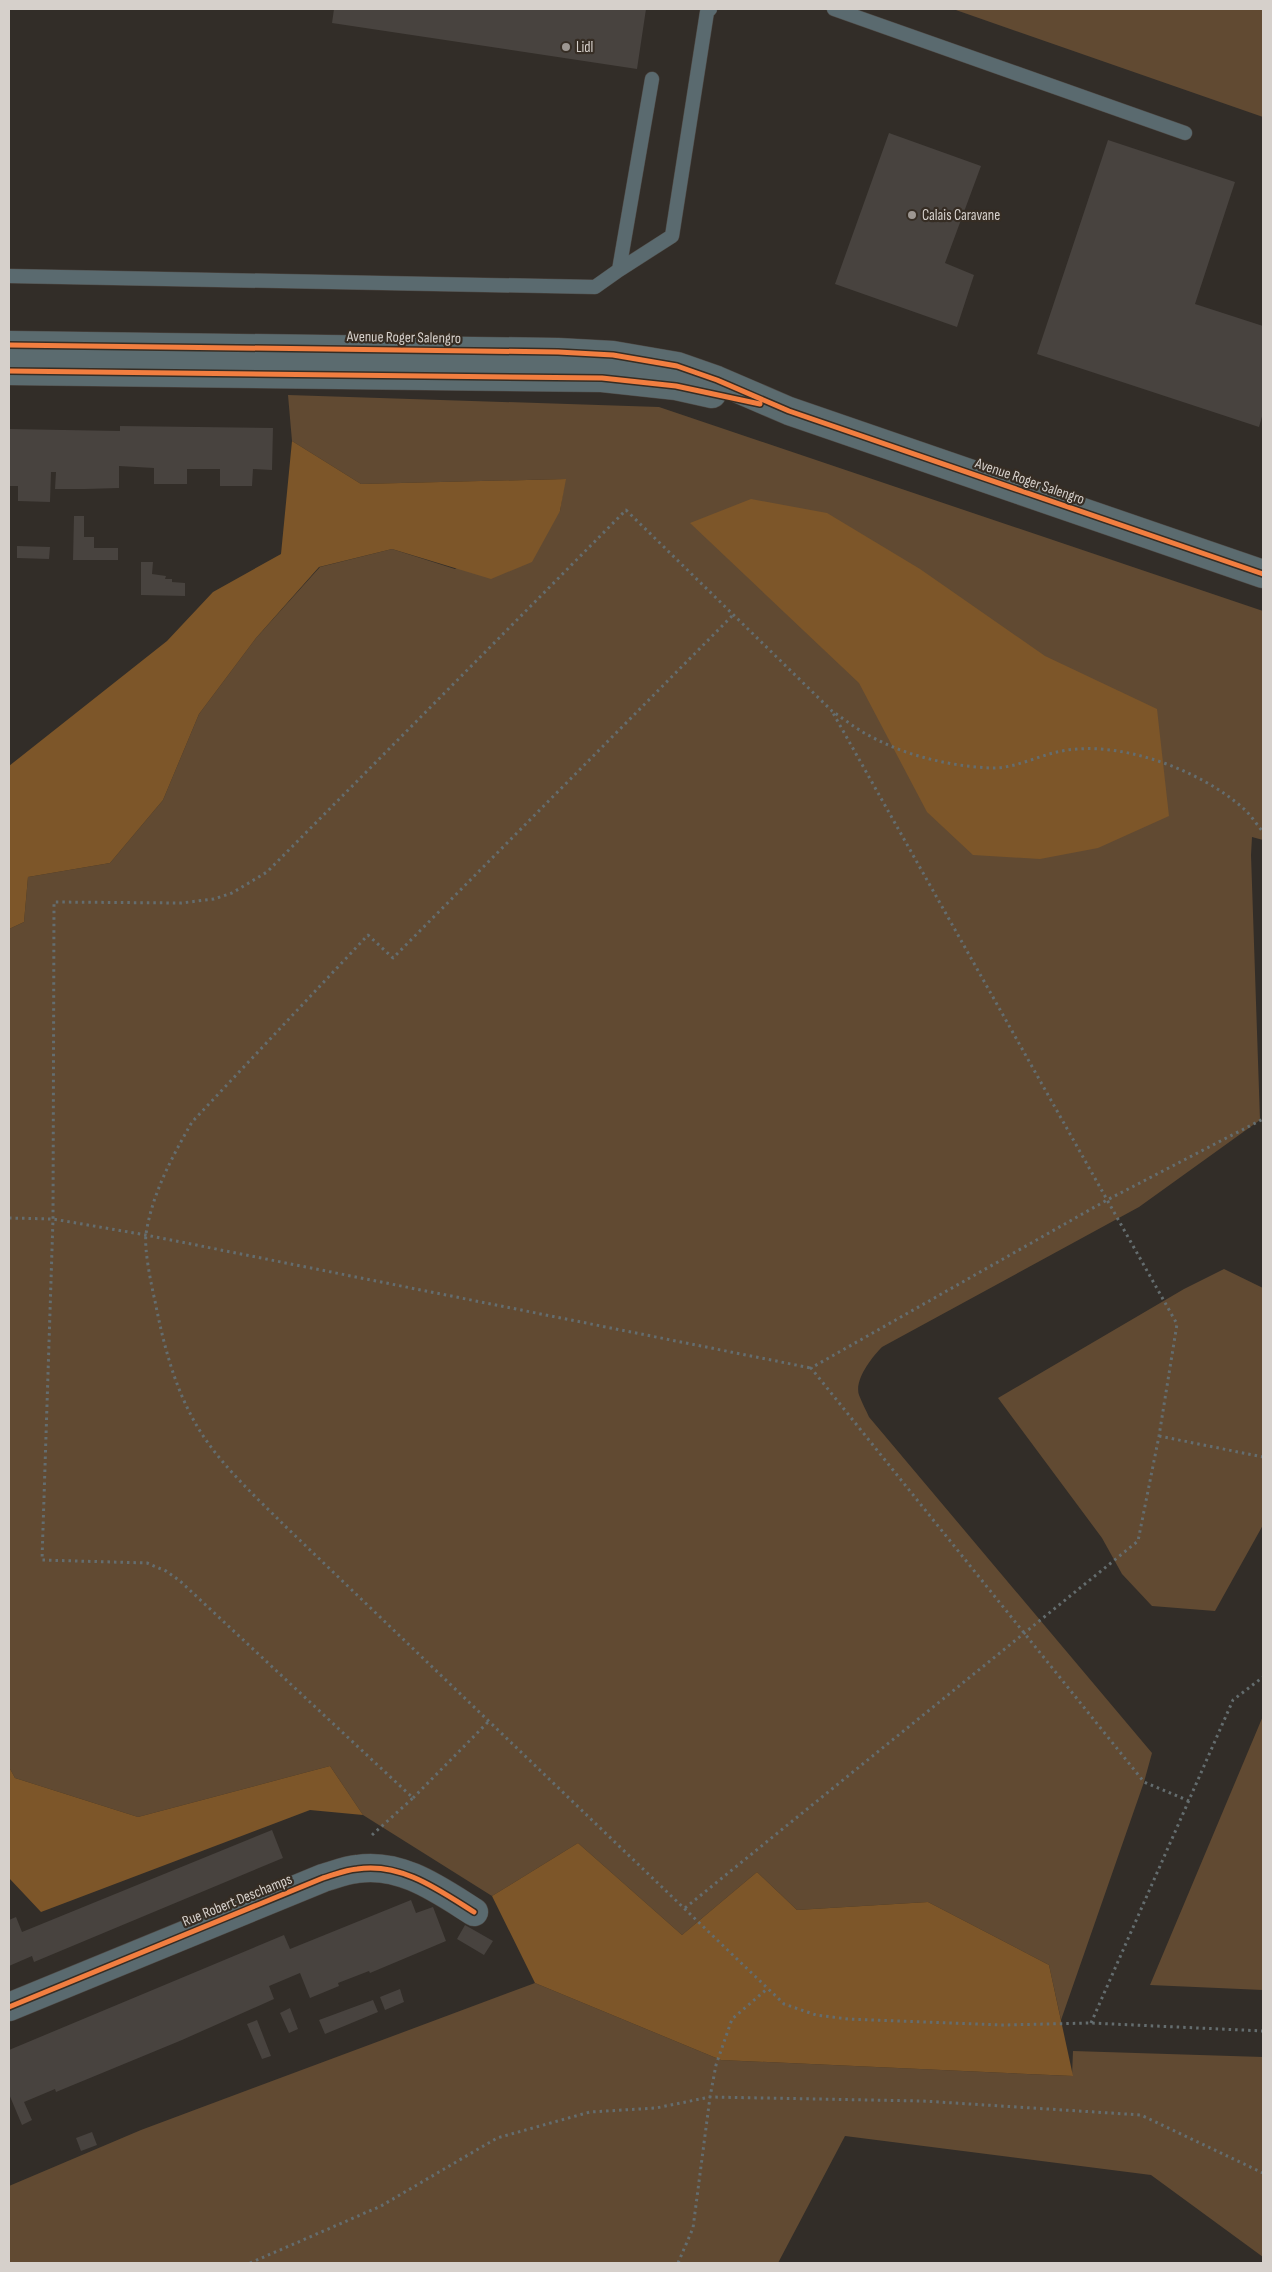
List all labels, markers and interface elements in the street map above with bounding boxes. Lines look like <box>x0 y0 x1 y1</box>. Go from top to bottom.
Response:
place label: Lidl <box>576 38 593 57</box>
marker: Lidl <box>560 41 572 53</box>
place label: Calais Caravane <box>922 206 1000 225</box>
marker: Calais Caravane <box>906 209 918 221</box>
street label: Avenue Roger Salengro <box>346 327 461 348</box>
street label: Avenue Roger Salengro <box>972 454 1087 509</box>
street label: Rue Robert Deschamps <box>180 1870 295 1931</box>

